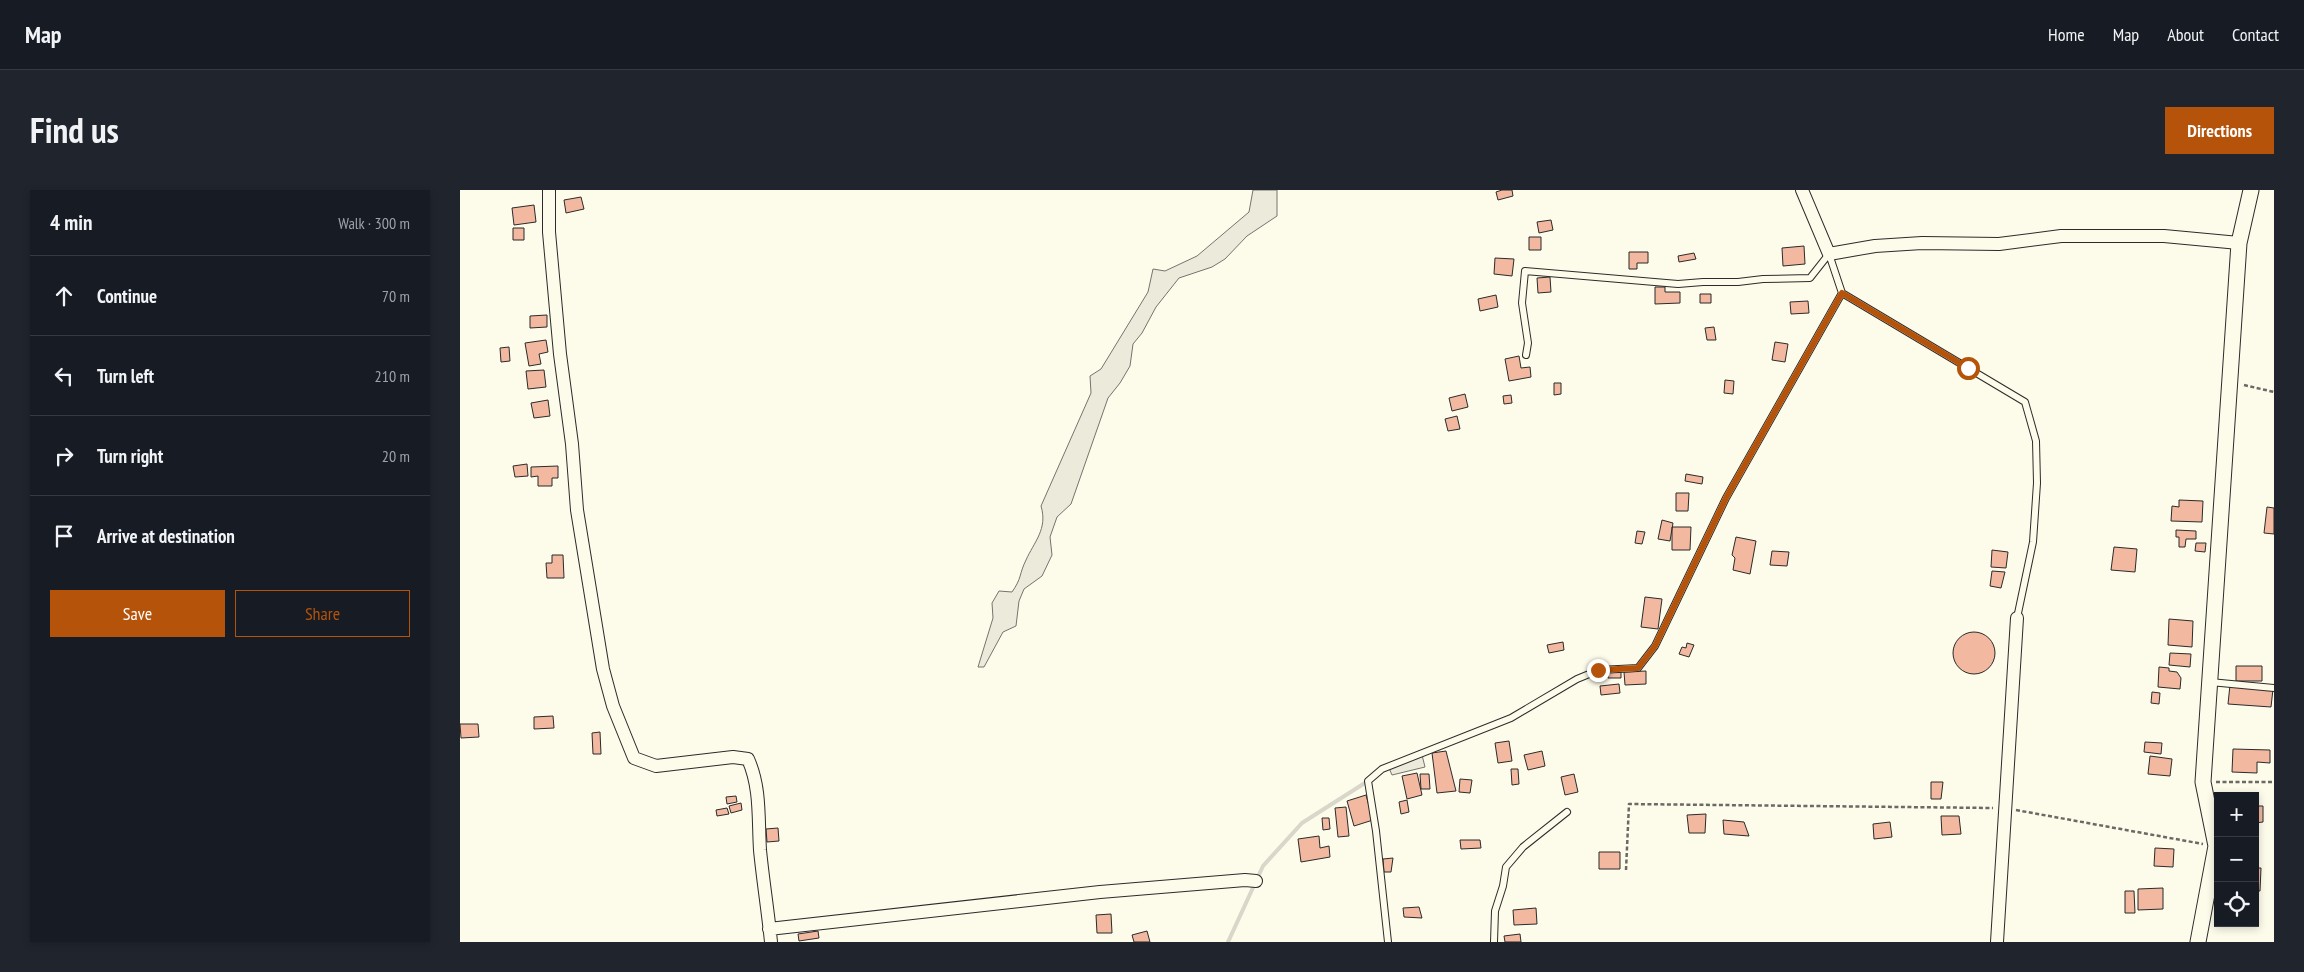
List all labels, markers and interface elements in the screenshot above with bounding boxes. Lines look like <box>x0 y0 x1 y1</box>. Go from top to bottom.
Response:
text: Map <box>25 19 62 50</box>
text: Home <box>2048 23 2085 46</box>
text: Map <box>2113 23 2139 46</box>
text: About <box>2167 23 2204 46</box>
text: Contact <box>2232 23 2279 46</box>
text: Find us <box>30 107 119 153</box>
button: Directions <box>2165 107 2274 154</box>
text: 4 min <box>50 209 92 236</box>
text: Walk · 300 m <box>338 213 410 233</box>
icon: ahead <box>50 282 78 310</box>
text: Continue <box>97 284 157 308</box>
text: 70 m <box>382 286 410 306</box>
route start <box>1957 357 1980 380</box>
icon: left <box>50 362 78 390</box>
text: Turn left <box>97 364 154 388</box>
text: 210 m <box>375 366 410 386</box>
icon: right <box>50 442 78 470</box>
text: Turn right <box>97 444 163 468</box>
text: 20 m <box>382 446 410 466</box>
icon: arrive <box>50 522 78 550</box>
text: Arrive at destination <box>97 524 235 548</box>
button: Save <box>50 590 225 637</box>
button: Share <box>235 590 410 637</box>
route end <box>1587 659 1610 682</box>
map controls <box>2214 792 2259 927</box>
button: + <box>2214 792 2259 837</box>
button: − <box>2214 837 2259 882</box>
button: locate <box>2214 882 2259 927</box>

